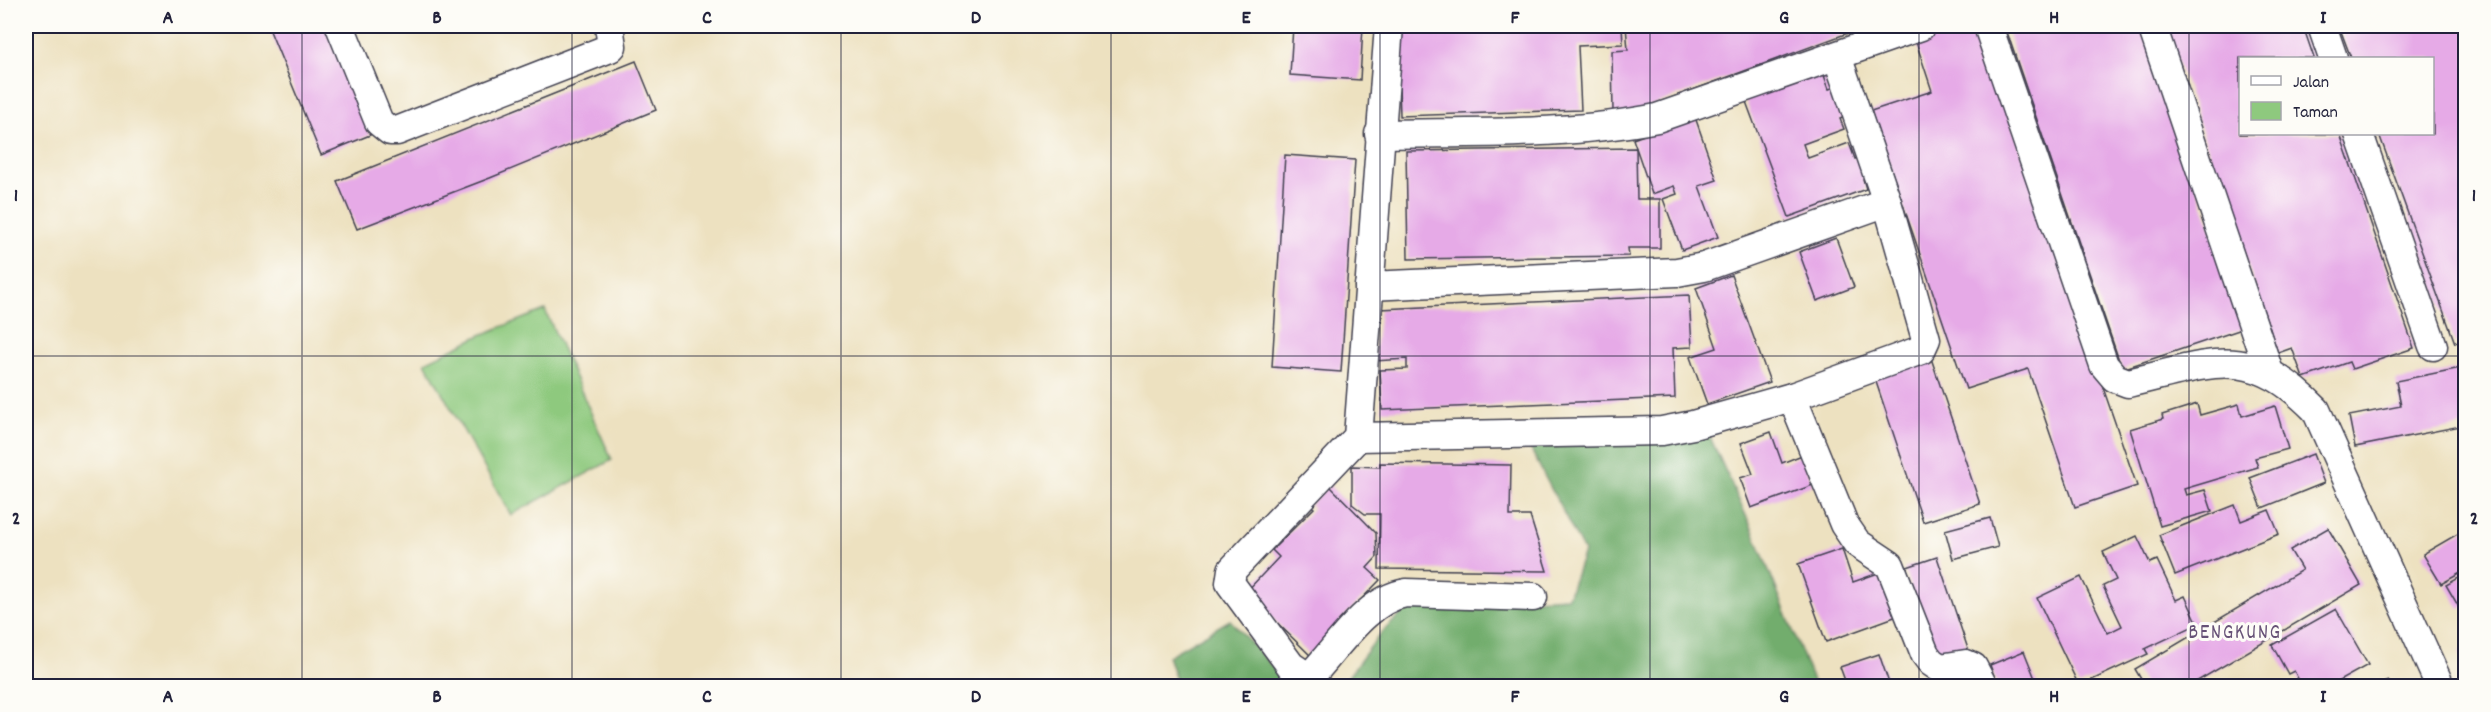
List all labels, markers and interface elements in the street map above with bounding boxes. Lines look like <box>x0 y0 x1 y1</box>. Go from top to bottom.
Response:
text: A <box>163 5 174 33</box>
text: B <box>432 5 442 33</box>
text: C <box>702 5 712 33</box>
text: D <box>971 5 982 33</box>
text: E <box>1241 5 1251 33</box>
text: F <box>1511 5 1521 33</box>
text: G <box>1779 5 1789 33</box>
text: H <box>2049 5 2059 33</box>
text: I <box>2320 5 2327 33</box>
legend <box>2239 57 2434 135</box>
text: Jalan <box>2293 71 2329 96</box>
text: Taman <box>2293 101 2338 126</box>
text: 1 <box>14 183 18 211</box>
text: 1 <box>2472 183 2476 211</box>
text: 2 <box>12 506 20 534</box>
text: 2 <box>2470 506 2478 534</box>
district label: BENGKUNG <box>2188 619 2282 649</box>
text: A <box>163 684 174 712</box>
text: B <box>432 684 442 712</box>
text: C <box>702 684 712 712</box>
text: D <box>971 684 982 712</box>
text: E <box>1241 684 1251 712</box>
text: F <box>1511 684 1521 712</box>
text: G <box>1779 684 1789 712</box>
text: H <box>2049 684 2059 712</box>
text: I <box>2320 684 2327 712</box>

